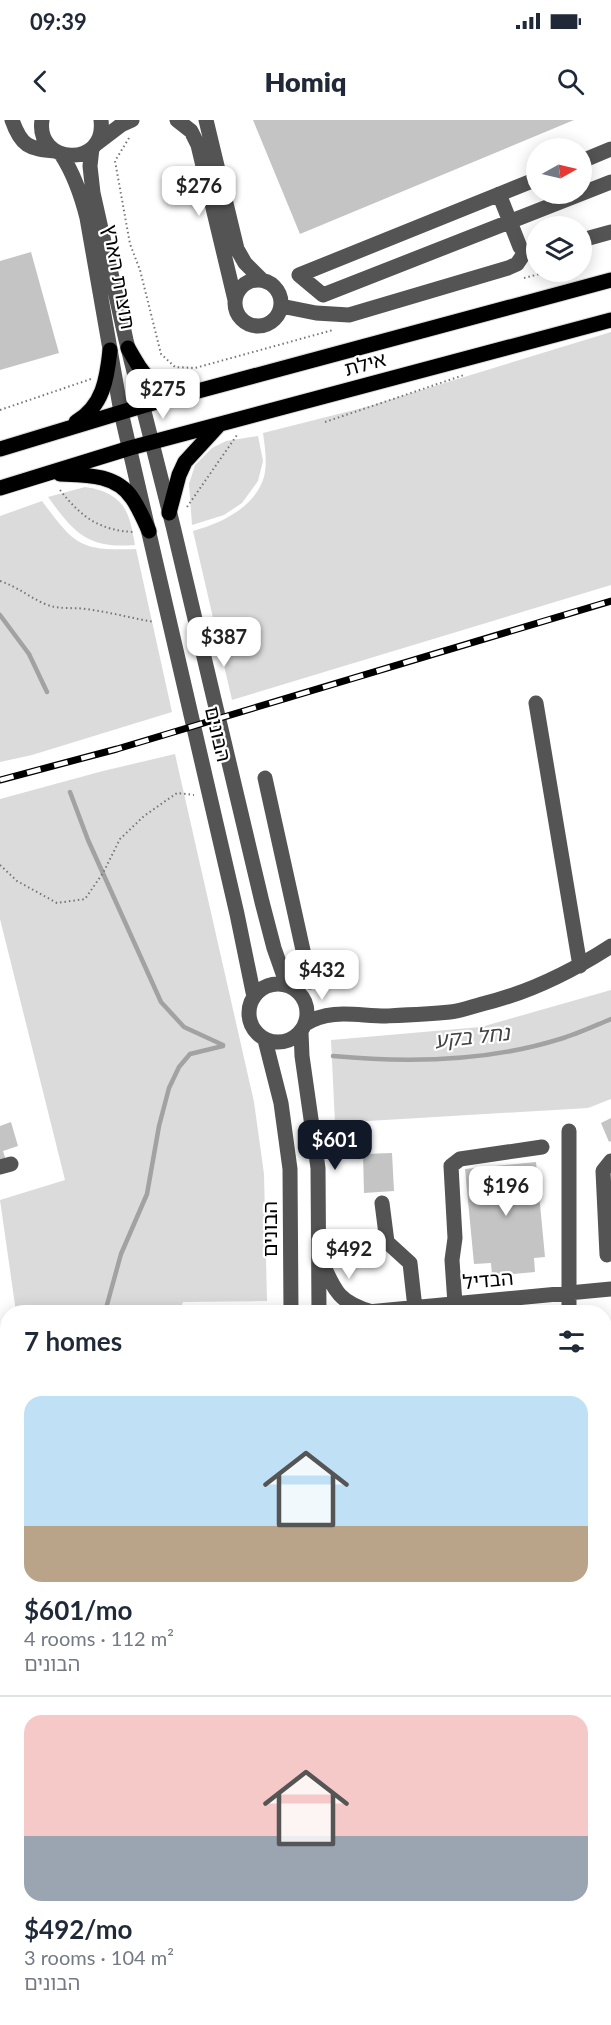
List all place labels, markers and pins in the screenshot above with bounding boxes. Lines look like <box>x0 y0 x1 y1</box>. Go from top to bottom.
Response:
pin: $276 <box>163 166 235 217</box>
pin: $275 <box>127 369 199 420</box>
pin: $387 <box>188 617 260 668</box>
pin: $432 <box>286 950 358 1001</box>
pin: $601 <box>299 1120 371 1171</box>
pin: $196 <box>470 1166 542 1217</box>
pin: $492 <box>313 1229 385 1280</box>

